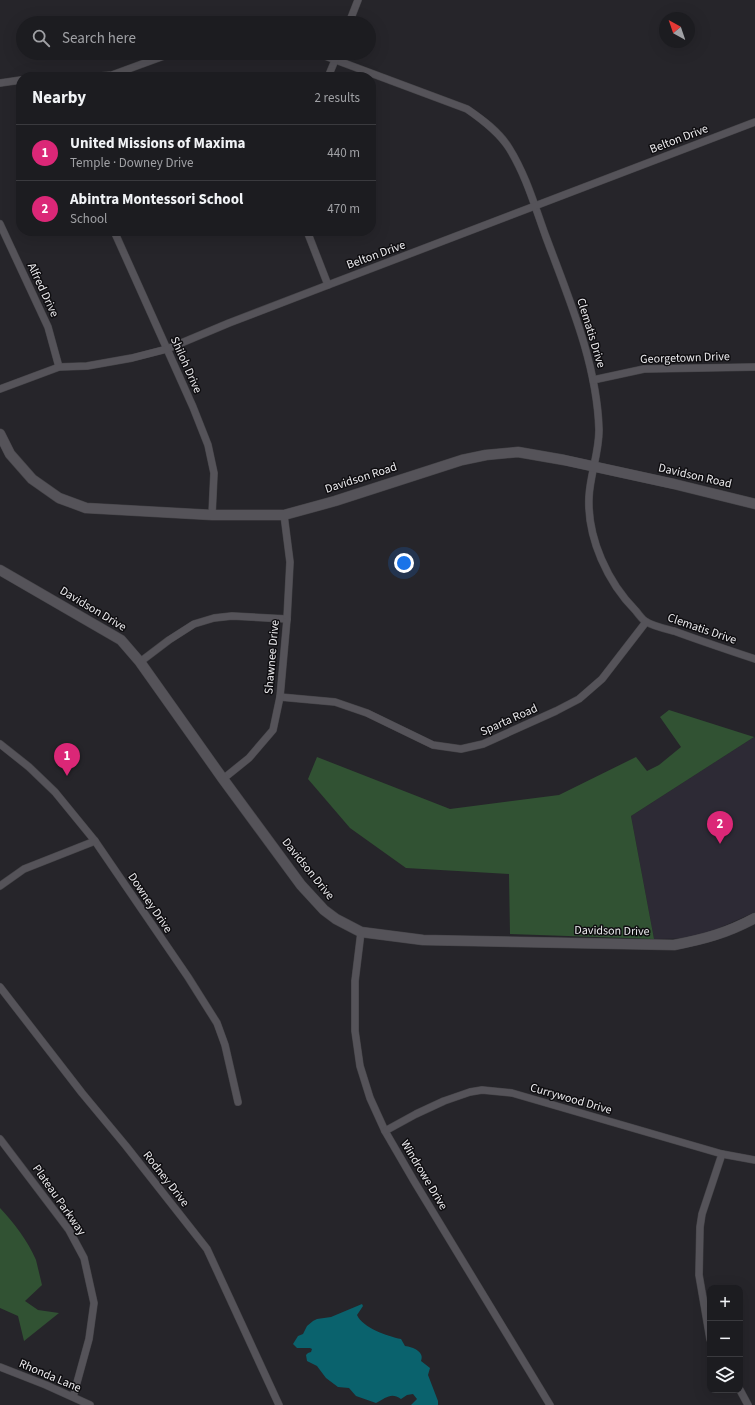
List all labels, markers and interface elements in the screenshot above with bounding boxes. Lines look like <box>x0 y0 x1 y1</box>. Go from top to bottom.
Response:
north arrow <box>659 12 695 48</box>
search box <box>16 16 376 60</box>
icon: search <box>30 27 52 49</box>
text: Search here <box>62 28 136 49</box>
text: Nearby <box>32 86 86 110</box>
text: 2 results <box>315 89 360 107</box>
street label: Belton Drive <box>647 120 711 158</box>
text: United Missions of Maxima <box>70 133 245 154</box>
text: 1 <box>42 144 48 162</box>
text: 440 m <box>327 144 360 162</box>
text: Temple · Downey Drive <box>70 154 194 172</box>
text: Abintra Montessori School <box>70 189 243 210</box>
text: 2 <box>42 200 48 218</box>
text: 470 m <box>327 200 360 218</box>
text: School <box>70 210 107 228</box>
street label: Belton Drive <box>344 236 408 273</box>
street label: Alfred Drive <box>23 260 63 320</box>
street label: Clematis Drive <box>572 296 610 370</box>
street label: Shiloh Drive <box>166 334 206 396</box>
street label: Georgetown Drive <box>640 348 730 368</box>
street label: Davidson Road <box>323 458 399 498</box>
street label: Davidson Road <box>657 459 733 493</box>
your location <box>394 553 414 573</box>
street label: Davidson Drive <box>56 582 130 636</box>
street label: Clematis Drive <box>665 609 739 649</box>
street label: Shawnee Drive <box>260 619 284 695</box>
street label: Sparta Road <box>478 700 540 740</box>
pin: 1 <box>54 743 80 776</box>
pin: 2 <box>707 811 733 844</box>
street label: Davidson Drive <box>278 834 338 904</box>
street label: Downey Drive <box>124 870 176 936</box>
street label: Davidson Drive <box>574 922 650 940</box>
street label: Currywood Drive <box>528 1079 614 1119</box>
street label: Windrowe Drive <box>396 1137 452 1213</box>
street label: Rodney Drive <box>139 1148 193 1210</box>
street label: Plateau Parkway <box>28 1161 90 1239</box>
map controls <box>707 1285 743 1393</box>
button: + <box>707 1285 743 1321</box>
button: − <box>707 1321 743 1357</box>
street label: Rhonda Lane <box>16 1355 84 1397</box>
button: layers <box>707 1357 743 1393</box>

